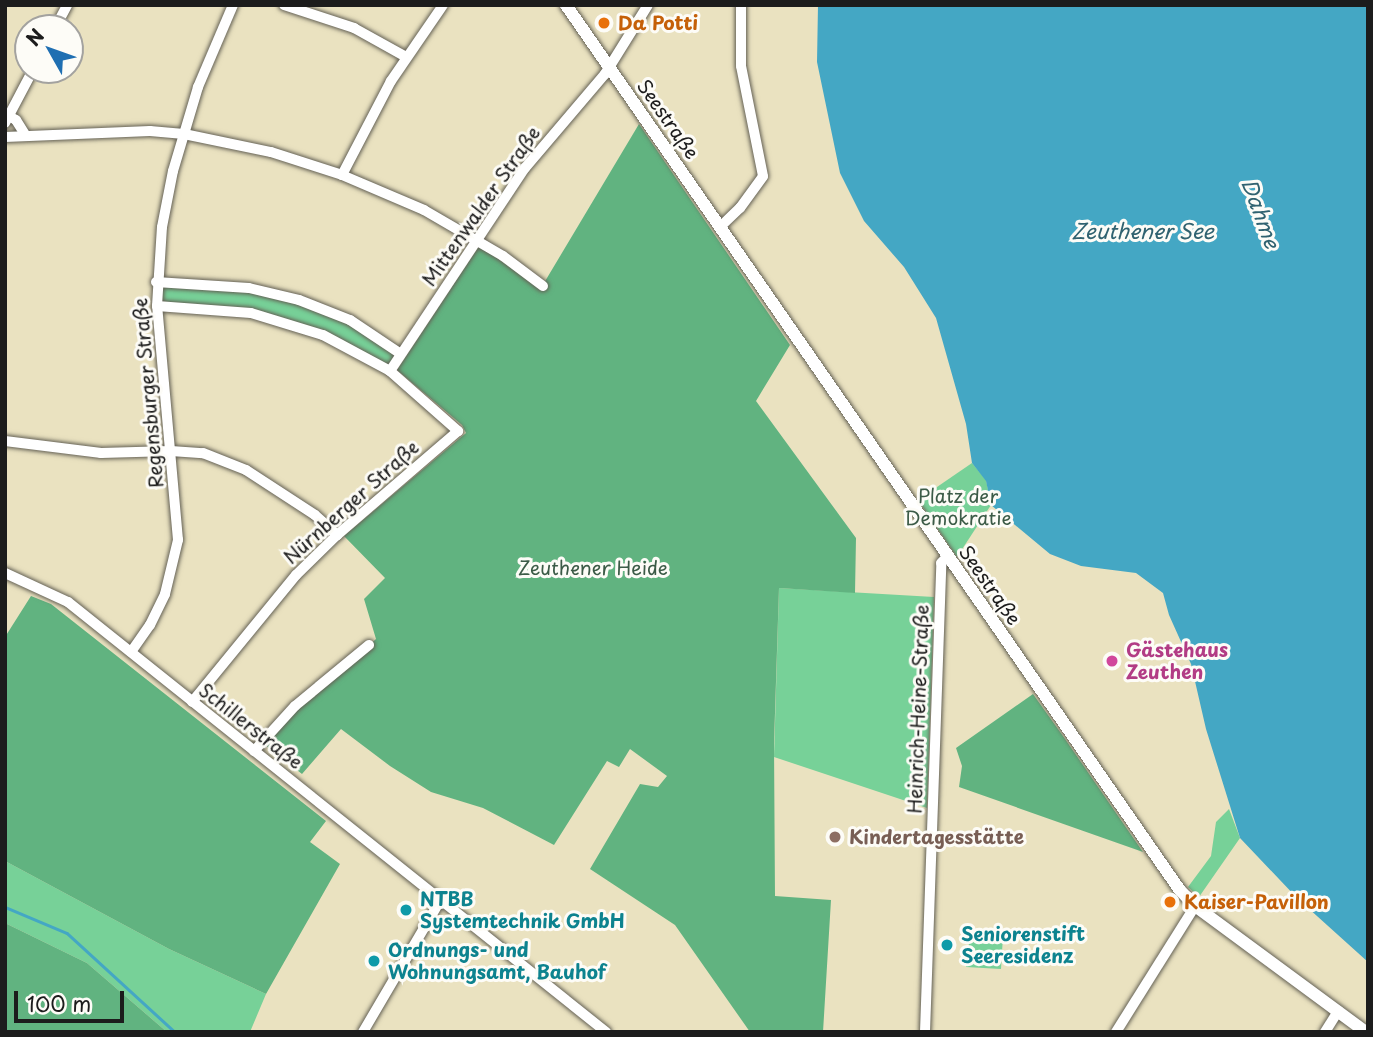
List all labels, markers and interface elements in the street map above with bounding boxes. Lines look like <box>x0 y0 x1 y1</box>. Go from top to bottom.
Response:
place label: Da Potti <box>618 12 698 34</box>
north arrow <box>14 14 84 84</box>
marker: Da Potti <box>596 15 612 31</box>
text: N <box>19 22 50 52</box>
street label: Seestraße <box>632 75 704 163</box>
street label: Mittenwalder Straße <box>417 121 545 291</box>
water label: Dahme <box>1238 175 1286 251</box>
water label: Zeuthener See <box>1071 217 1215 243</box>
street label: Regensburger Straße <box>128 297 168 489</box>
street label: Nürnberger Straße <box>278 435 424 569</box>
park label: Platz der Demokratie <box>904 485 1012 529</box>
street label: Seestraße <box>954 541 1026 629</box>
park label: Zeuthener Heide <box>518 557 668 579</box>
street label: Heinrich-Heine-Straße <box>903 604 933 814</box>
place label: Gästehaus Zeuthen <box>1126 639 1228 683</box>
marker: Gästehaus Zeuthen <box>1104 653 1120 669</box>
street label: Schillerstraße <box>195 678 307 774</box>
place label: Kindertagesstätte <box>849 826 1024 848</box>
marker: Kindertagesstätte <box>827 829 843 845</box>
place label: NTBB Systemtechnik GmbH <box>420 888 626 932</box>
place label: Kaiser-Pavillon <box>1184 891 1329 913</box>
marker: Kaiser-Pavillon <box>1162 894 1178 910</box>
marker: NTBB Systemtechnik GmbH <box>398 902 414 918</box>
place label: Seniorenstift Seeresidenz <box>961 923 1085 967</box>
marker: Seniorenstift Seeresidenz <box>939 937 955 953</box>
place label: Ordnungs- und Wohnungsamt, Bauhof <box>388 939 607 983</box>
marker: Ordnungs- und Wohnungsamt, Bauhof <box>366 953 382 969</box>
scale bar <box>18 978 128 1022</box>
text: 100 m <box>27 987 91 1019</box>

